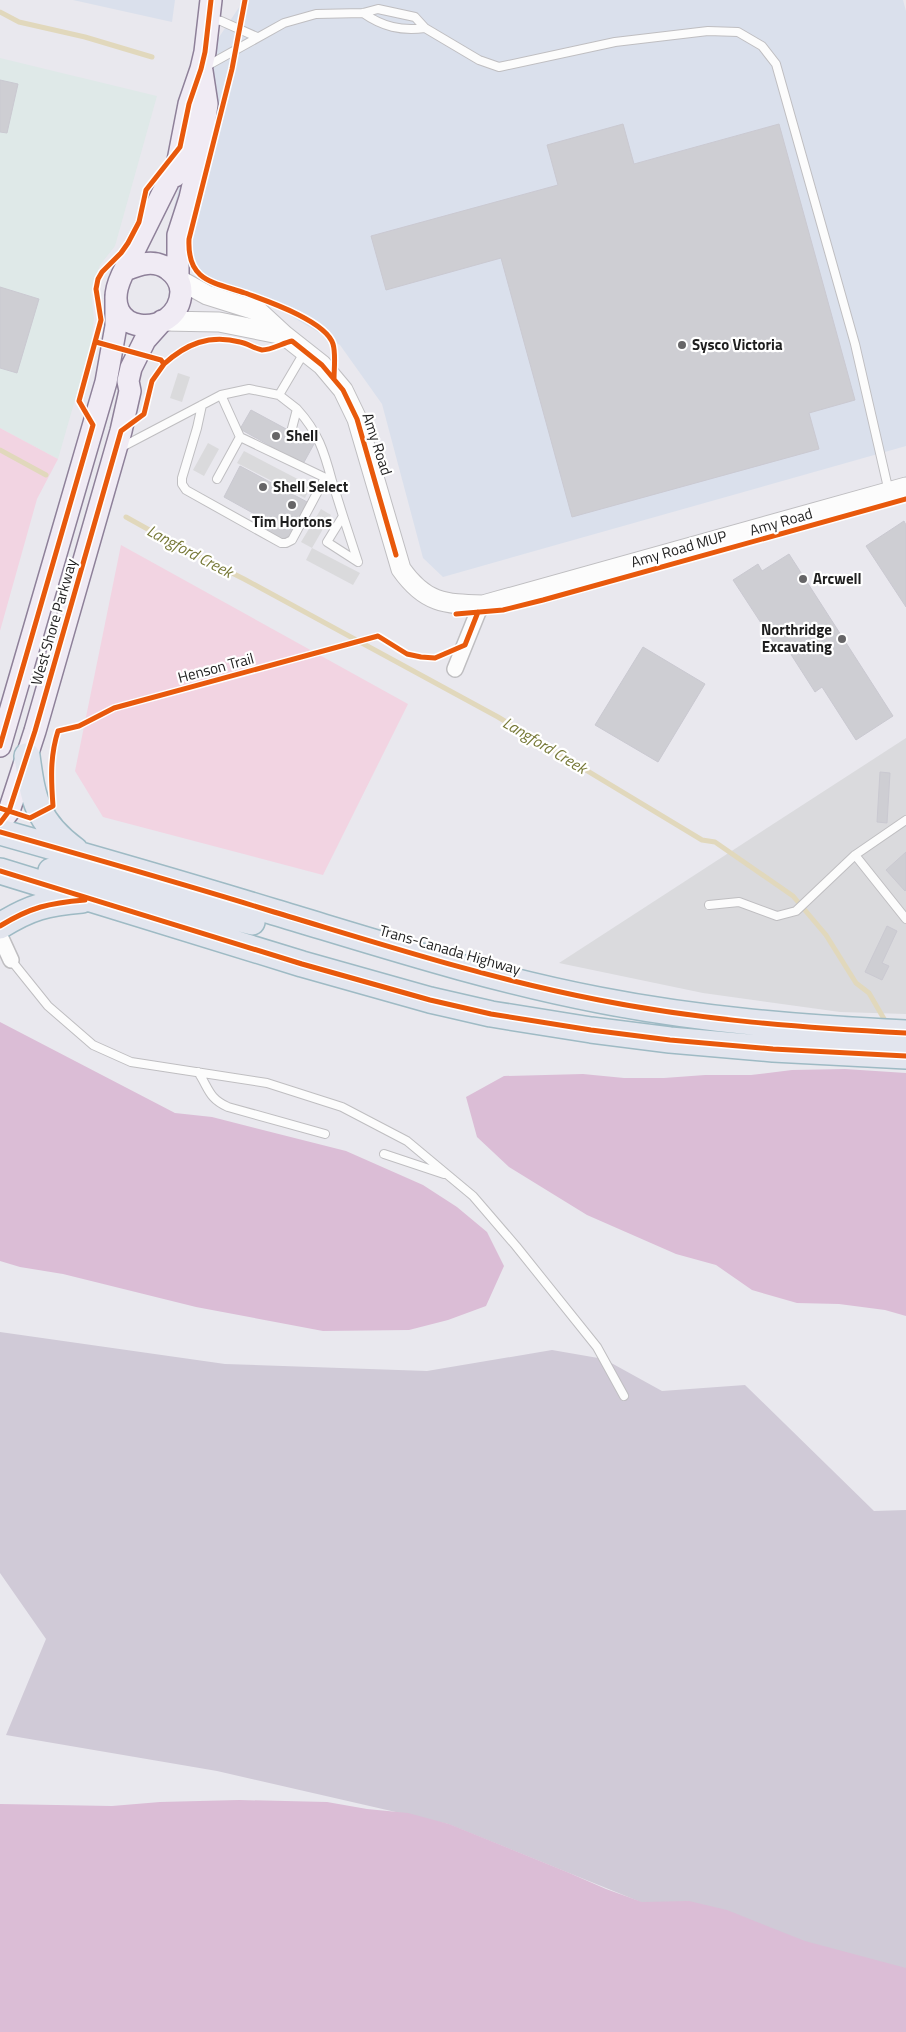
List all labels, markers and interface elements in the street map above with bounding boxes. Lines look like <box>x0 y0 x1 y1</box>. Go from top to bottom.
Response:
place label: Sysco Victoria <box>692 333 783 356</box>
marker: Sysco Victoria <box>676 339 688 351</box>
street label: Amy Road <box>357 410 398 478</box>
place label: Shell <box>286 424 318 447</box>
marker: Shell <box>270 430 282 442</box>
place label: Shell Select <box>273 475 349 498</box>
marker: Shell Select <box>257 481 269 493</box>
marker: Tim Hortons <box>286 499 298 511</box>
street label: Amy Road <box>747 502 815 541</box>
place label: Tim Hortons <box>252 510 332 533</box>
water label: Langford Creek <box>143 518 239 585</box>
street label: Amy Road MUP <box>628 524 730 573</box>
street label: West Shore Parkway <box>24 556 83 688</box>
place label: Arcwell <box>813 567 862 590</box>
marker: Arcwell <box>797 573 809 585</box>
place label: Northridge Excavating <box>761 618 832 658</box>
marker: Northridge Excavating <box>836 633 848 645</box>
street label: Henson Trail <box>175 646 257 689</box>
water label: Langford Creek <box>498 710 593 780</box>
street label: Trans-Canada Highway <box>377 918 523 981</box>

